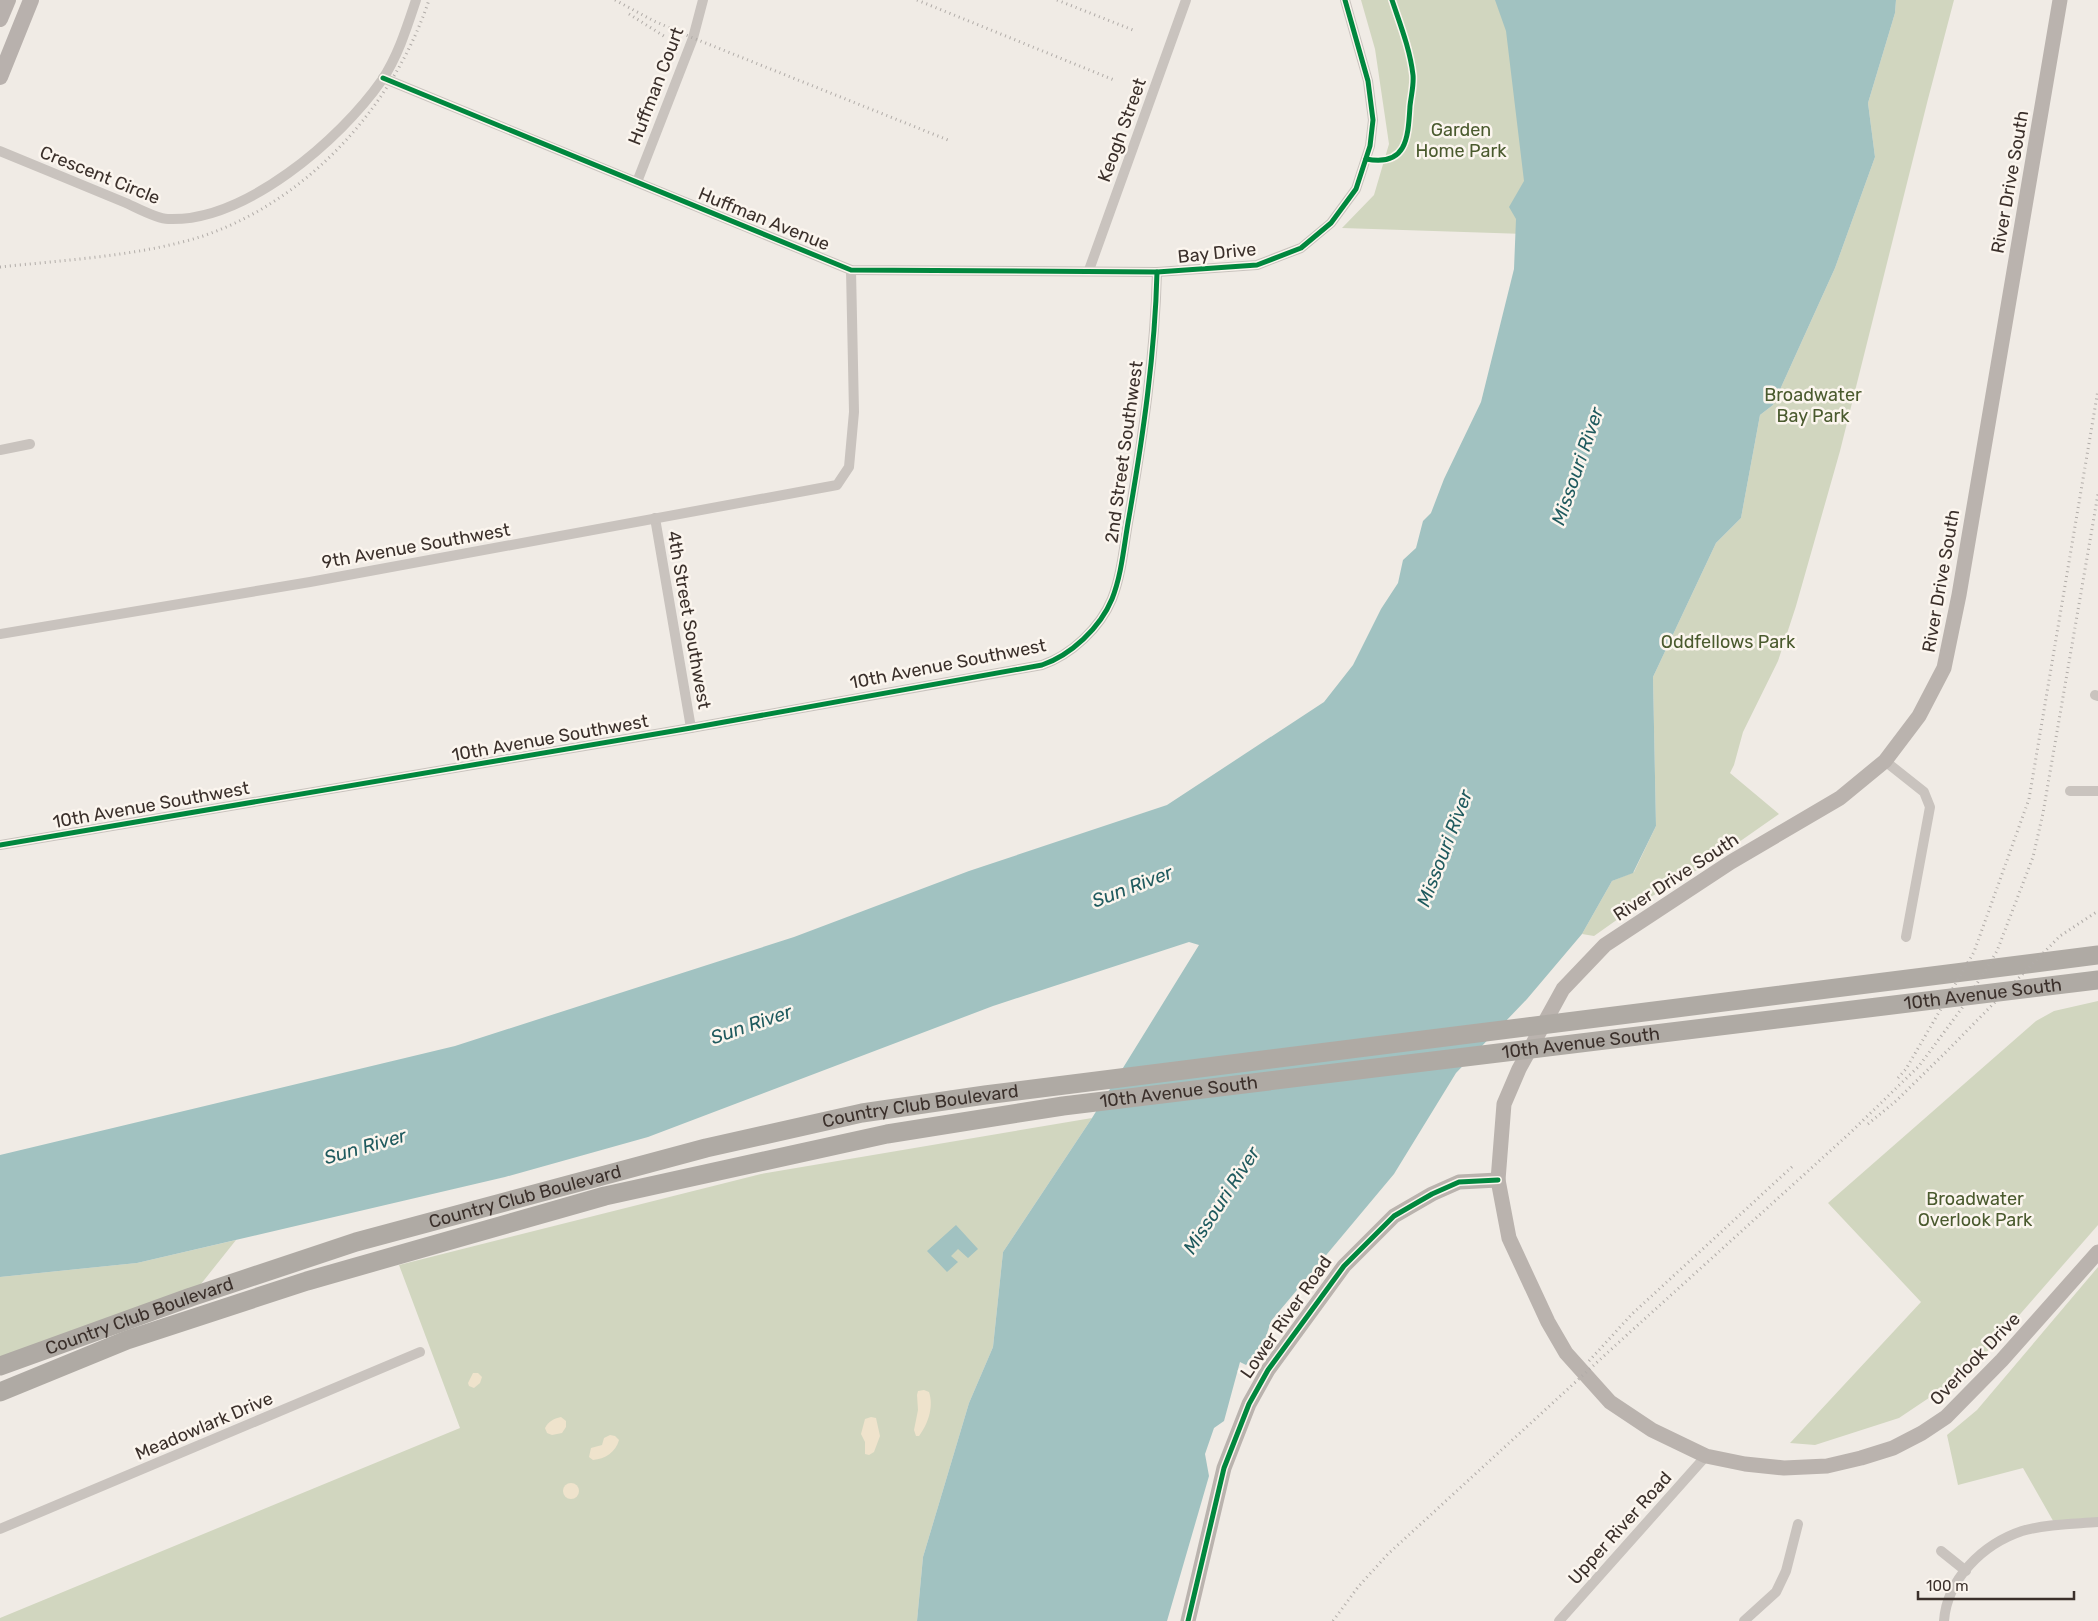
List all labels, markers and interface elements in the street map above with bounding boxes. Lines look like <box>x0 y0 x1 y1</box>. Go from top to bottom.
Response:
street label: Huffman Court <box>623 24 689 148</box>
street label: Keogh Street <box>1093 75 1151 185</box>
street label: River Drive South <box>1987 109 2033 255</box>
park label: Garden Home Park <box>1415 119 1507 162</box>
street label: Crescent Circle <box>37 141 163 209</box>
street label: Huffman Avenue <box>695 183 833 255</box>
street label: Bay Drive <box>1177 238 1257 268</box>
street label: 2nd Street Southwest <box>1100 359 1148 545</box>
park label: Broadwater Bay Park <box>1764 384 1862 427</box>
water label: Missouri River <box>1547 404 1609 528</box>
street label: River Drive South <box>1918 508 1964 654</box>
street label: 9th Avenue Southwest <box>320 519 512 573</box>
street label: 4th Street Southwest <box>662 529 716 711</box>
park label: Oddfellows Park <box>1661 631 1796 653</box>
street label: 10th Avenue Southwest <box>848 634 1048 694</box>
street label: 10th Avenue Southwest <box>450 710 650 766</box>
street label: 10th Avenue Southwest <box>51 777 251 833</box>
water label: Missouri River <box>1412 786 1478 910</box>
street label: River Drive South <box>1609 828 1743 926</box>
water label: Sun River <box>1089 860 1176 912</box>
street label: 10th Avenue South <box>1902 974 2063 1015</box>
water label: Sun River <box>707 1000 796 1049</box>
street label: 10th Avenue South <box>1500 1022 1661 1064</box>
street label: 10th Avenue South <box>1098 1071 1259 1112</box>
street label: Country Club Boulevard <box>820 1080 1020 1133</box>
water label: Sun River <box>321 1124 410 1169</box>
water label: Missouri River <box>1178 1142 1265 1258</box>
street label: Country Club Boulevard <box>426 1160 624 1233</box>
park label: Broadwater Overlook Park <box>1918 1188 2033 1231</box>
street label: Lower River Road <box>1236 1252 1336 1382</box>
street label: Country Club Boulevard <box>42 1273 236 1360</box>
street label: Overlook Drive <box>1925 1308 2025 1410</box>
street label: Meadowlark Drive <box>132 1387 276 1465</box>
street label: Upper River Road <box>1564 1467 1676 1589</box>
scale bar <box>1918 1568 2074 1600</box>
text: 100 m <box>1926 1577 1968 1595</box>

